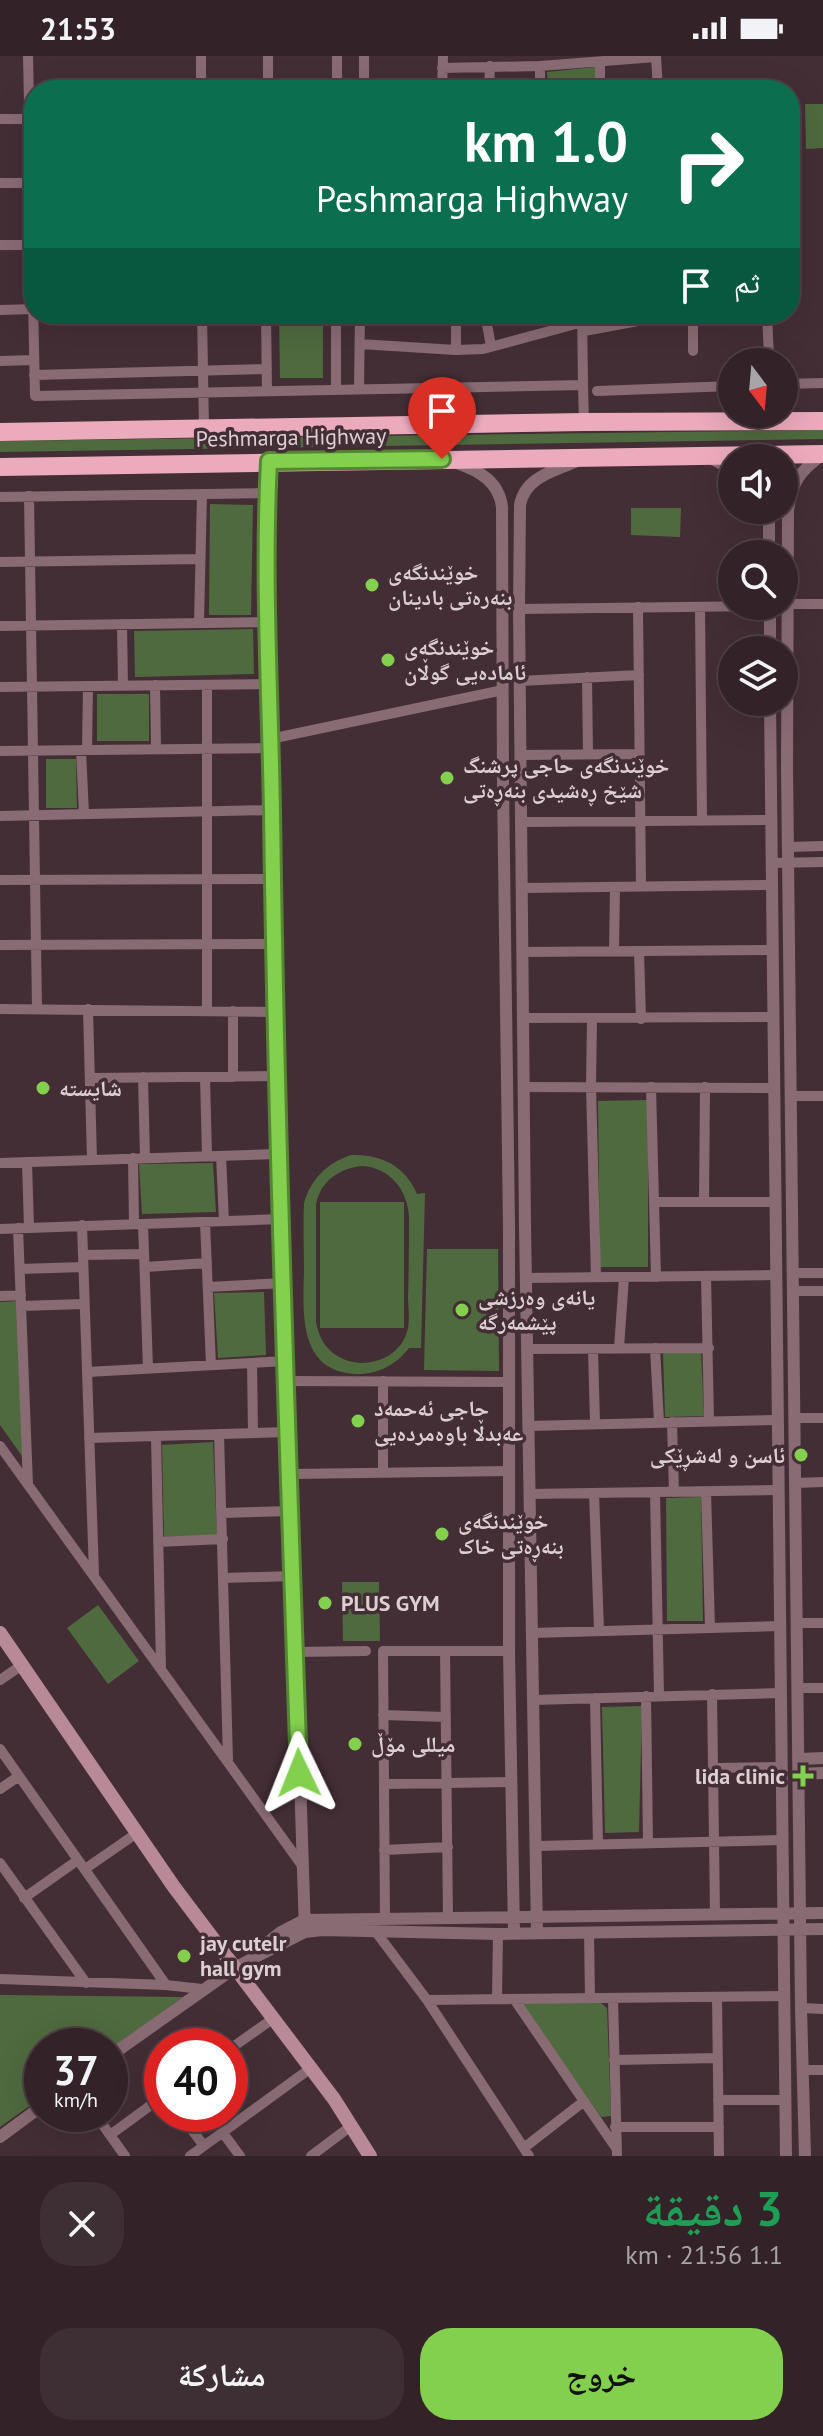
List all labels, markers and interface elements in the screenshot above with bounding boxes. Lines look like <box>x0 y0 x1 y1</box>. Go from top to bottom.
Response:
text: 21:53 <box>40 9 116 48</box>
text: 1.0 km <box>464 105 628 177</box>
icon: right <box>656 112 760 216</box>
text: Peshmarga Highway <box>316 175 628 222</box>
text: ثم <box>734 262 760 301</box>
icon: arrive <box>674 264 718 308</box>
north arrow <box>718 348 798 428</box>
map controls <box>718 348 798 716</box>
pin <box>408 377 476 459</box>
icon: arrive <box>420 389 464 433</box>
street label: Peshmarga Highway <box>195 421 387 453</box>
button: sound <box>718 444 798 524</box>
button: search <box>718 540 798 620</box>
place label: خوێندنگەی بنەرەتی بادینان <box>388 558 512 611</box>
marker: خوێندنگەی بنەرەتی بادینان <box>363 576 381 594</box>
place label: خوێندنگەی ئامادەیی گوڵان <box>404 633 526 686</box>
button: layers <box>718 636 798 716</box>
marker: خوێندنگەی ئامادەیی گوڵان <box>379 651 397 669</box>
place label: خوێندنگەی حاجی پرشنگ شێخ ڕەشیدی بنەڕەتی <box>463 751 669 807</box>
marker: خوێندنگەی حاجی پرشنگ شێخ ڕەشیدی بنەڕەتی <box>438 769 456 787</box>
place label: شایستە <box>59 1074 122 1102</box>
marker: شایستە <box>34 1079 52 1097</box>
place label: یانەی وەرزشی پێشمەرگە <box>478 1283 595 1336</box>
marker: یانەی وەرزشی پێشمەرگە <box>453 1301 471 1319</box>
place label: حاجی ئەحمەد عەبدڵا باوەمردەیی <box>374 1394 523 1447</box>
marker: حاجی ئەحمەد عەبدڵا باوەمردەیی <box>349 1412 367 1430</box>
place label: ئاسن و لەشڕێکی <box>650 1441 785 1472</box>
marker: ئاسن و لەشڕێکی <box>792 1446 810 1464</box>
place label: خوێندنگەی بنەڕەتی خاک <box>458 1507 564 1563</box>
marker: خوێندنگەی بنەڕەتی خاک <box>433 1525 451 1543</box>
place label: PLUS GYM <box>341 1589 440 1617</box>
marker: PLUS GYM <box>316 1594 334 1612</box>
place label: میللی مۆڵ <box>371 1730 455 1758</box>
position arrow <box>257 1731 341 1815</box>
marker: میللی مۆڵ <box>346 1735 364 1753</box>
place label: lida clinic <box>695 1762 785 1790</box>
marker: lida clinic <box>792 1765 814 1787</box>
place label: jay cutelr hall gym <box>199 1929 287 1982</box>
marker: jay cutelr hall gym <box>175 1947 193 1965</box>
speed limit sign: 40 <box>144 2028 248 2132</box>
text: 37 <box>53 2044 99 2096</box>
text: km/h <box>54 2087 98 2113</box>
text: 3 دقيقة <box>643 2177 783 2239</box>
button: close <box>40 2182 124 2266</box>
text: 1.1 km · 21:56 <box>625 2238 783 2271</box>
button: مشاركة <box>40 2328 404 2420</box>
button: خروج <box>420 2328 783 2420</box>

